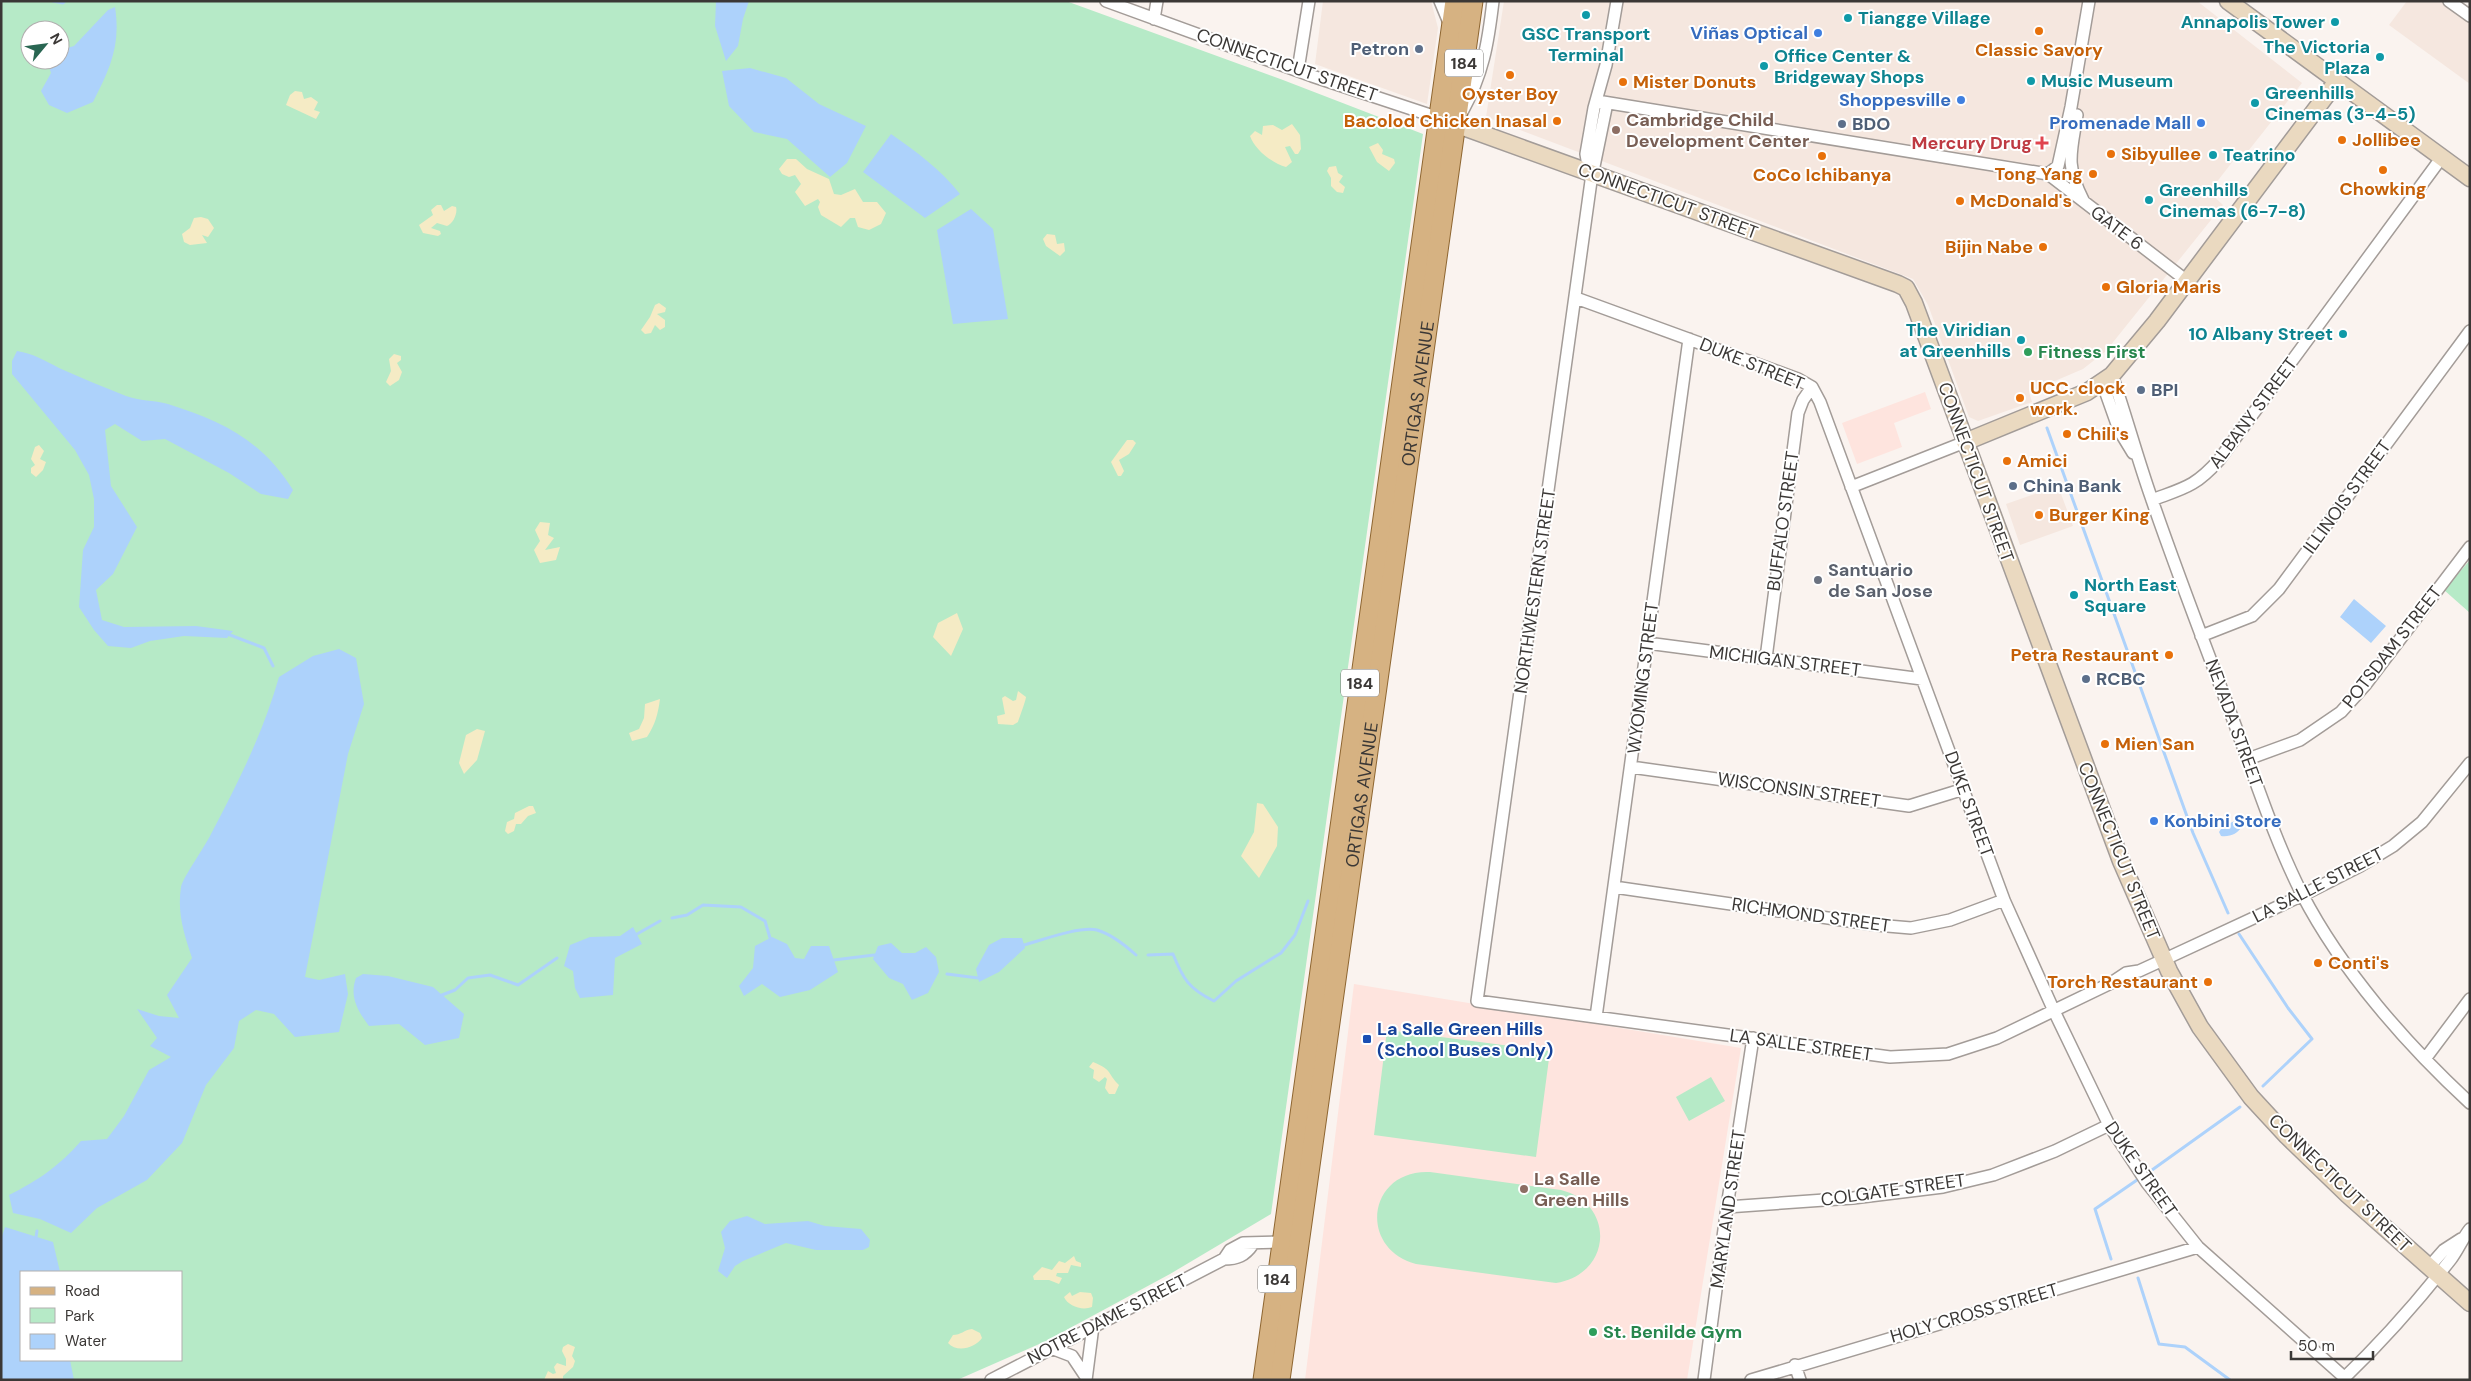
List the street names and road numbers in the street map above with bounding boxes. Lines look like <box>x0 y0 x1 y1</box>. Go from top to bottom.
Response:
street label: CONNECTICUT STREET <box>1193 23 1381 107</box>
road number: 184 <box>1445 49 1483 76</box>
street label: CONNECTICUT STREET <box>1575 157 1761 245</box>
street label: GATE 6 <box>2086 200 2148 256</box>
street label: ORTIGAS AVENUE <box>1396 319 1440 468</box>
street label: DUKE STREET <box>1696 332 1808 396</box>
street label: ALBANY STREET <box>2203 353 2303 473</box>
street label: CONNECTICUT STREET <box>1932 379 2020 565</box>
street label: ILLINOIS STREET <box>2298 436 2396 558</box>
street label: BUFFALO STREET <box>1761 450 1805 592</box>
street label: NORTHWESTERN STREET <box>1509 487 1561 695</box>
street label: POTSDAM STREET <box>2337 581 2447 713</box>
street label: WYOMING STREET <box>1622 601 1664 755</box>
street label: MICHIGAN STREET <box>1708 640 1862 682</box>
street label: NEVADA STREET <box>2200 656 2268 790</box>
road number: 184 <box>1341 670 1379 696</box>
street label: ORTIGAS AVENUE <box>1340 720 1384 869</box>
street label: DUKE STREET <box>1939 748 1999 860</box>
street label: CONNECTICUT STREET <box>2072 759 2166 943</box>
street label: WISCONSIN STREET <box>1716 767 1882 813</box>
street label: LA SALLE STREET <box>2248 842 2388 928</box>
street label: RICHMOND STREET <box>1730 892 1892 938</box>
street label: LA SALLE STREET <box>1728 1023 1874 1067</box>
street label: CONNECTICUT STREET <box>2263 1108 2417 1258</box>
street label: DUKE STREET <box>2099 1117 2183 1221</box>
street label: MARYLAND STREET <box>1705 1128 1751 1290</box>
street label: COLGATE STREET <box>1819 1168 1967 1212</box>
road number: 184 <box>1258 1266 1296 1292</box>
street label: NOTRE DAME STREET <box>1023 1268 1191 1370</box>
street label: HOLY CROSS STREET <box>1887 1278 2061 1348</box>

